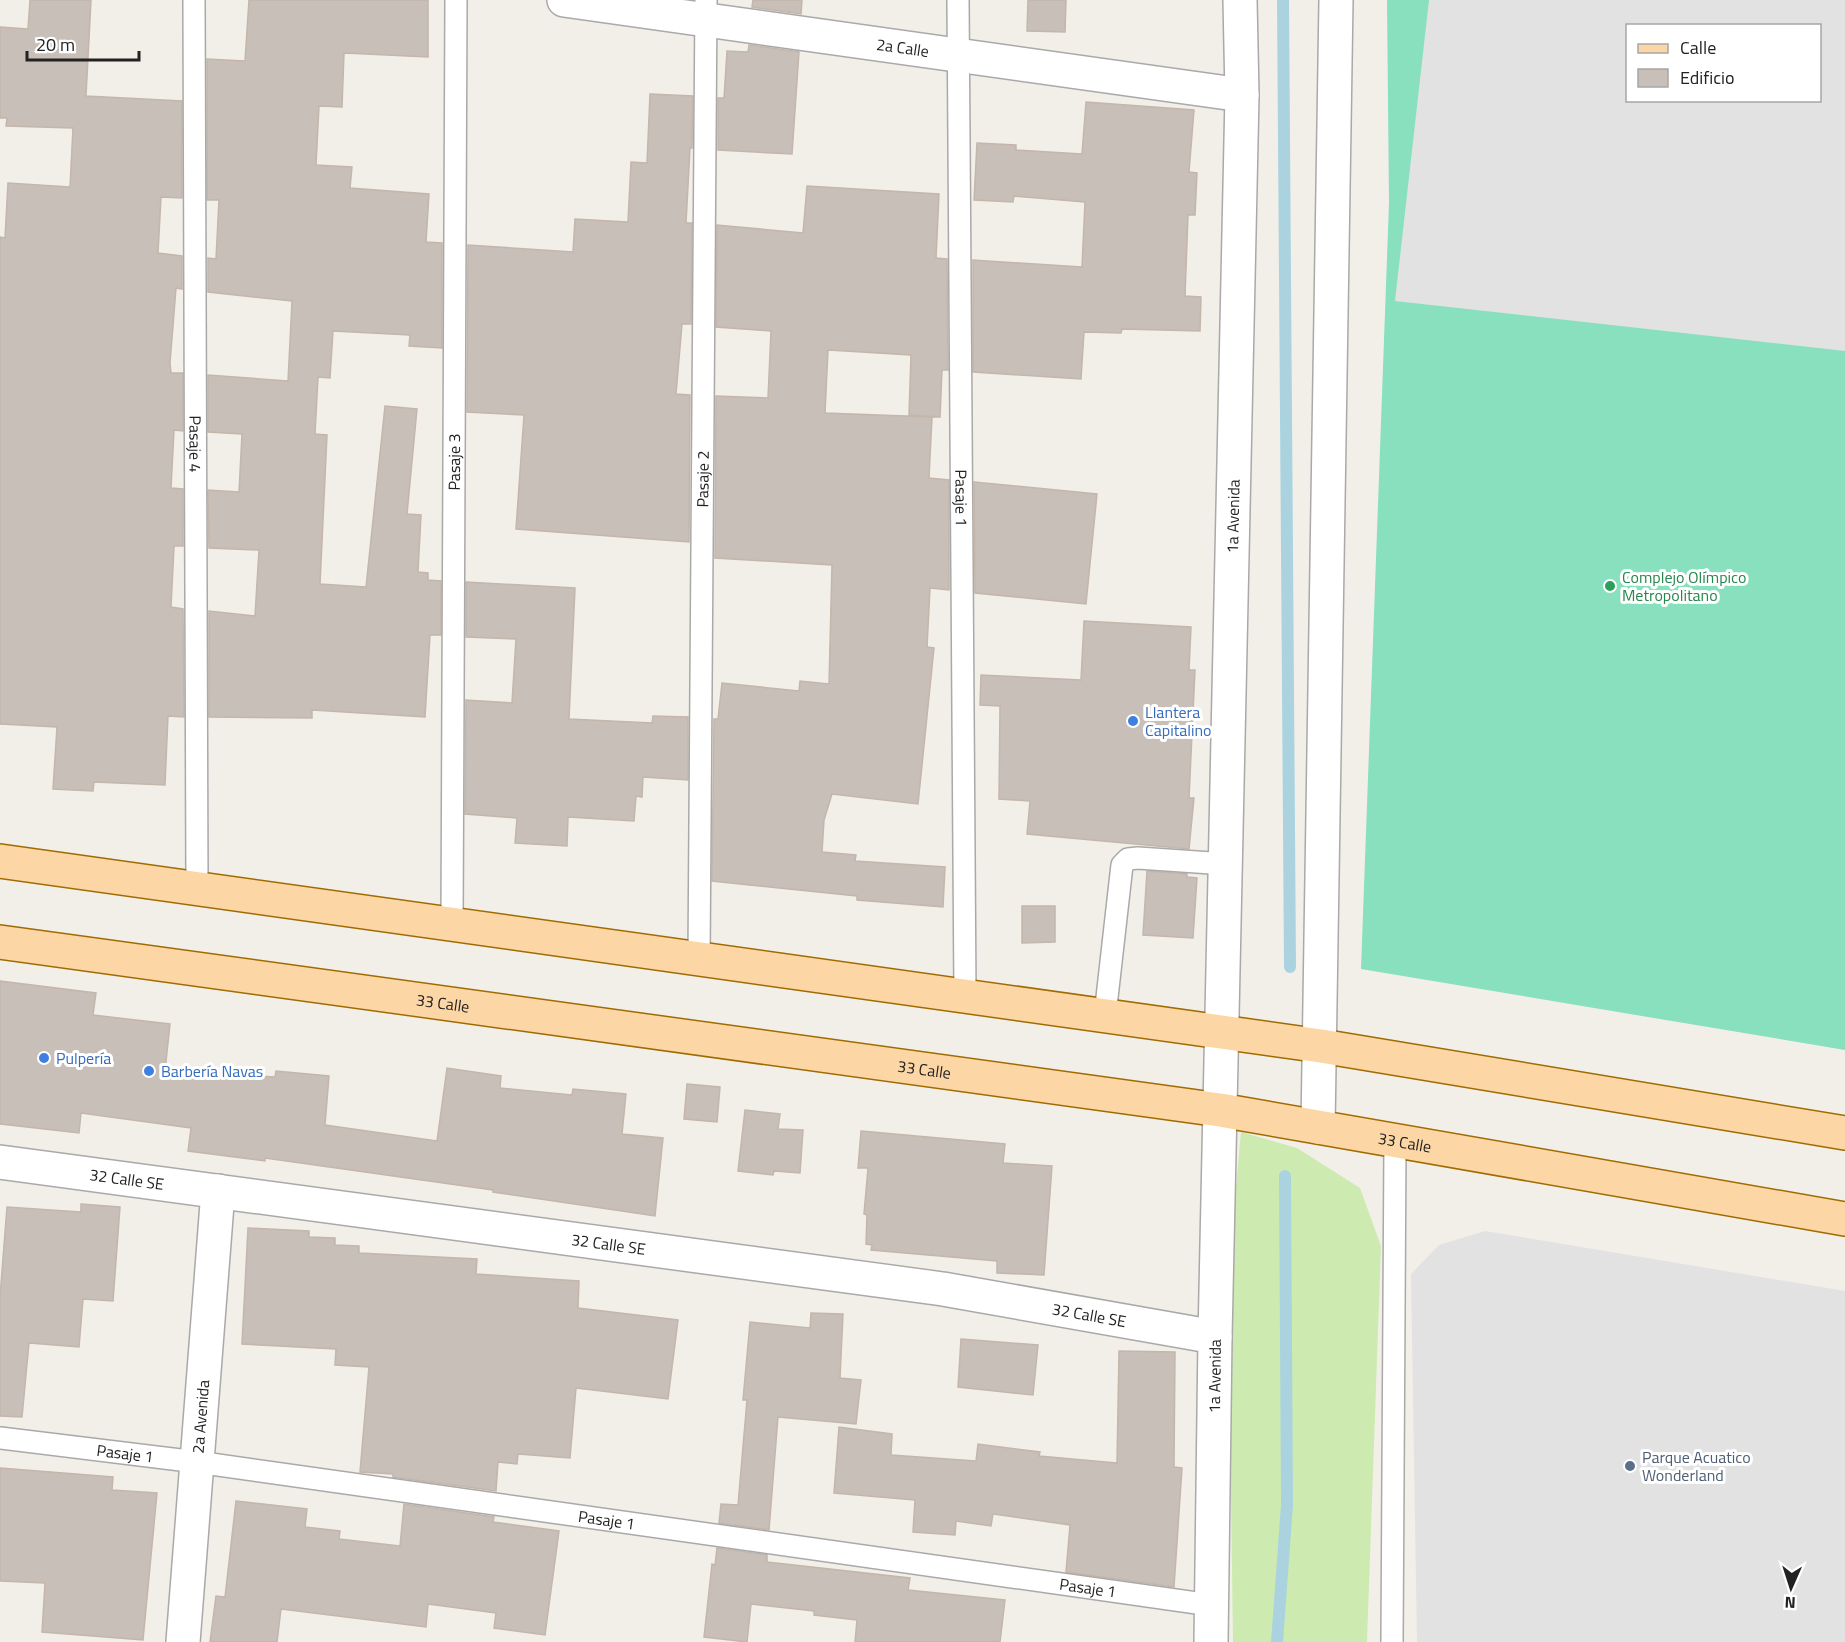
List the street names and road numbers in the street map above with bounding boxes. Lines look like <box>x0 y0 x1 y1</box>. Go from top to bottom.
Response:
street label: 2a Calle <box>875 32 930 63</box>
street label: Pasaje 4 <box>183 415 208 473</box>
street label: Pasaje 3 <box>442 433 466 491</box>
street label: Pasaje 2 <box>690 450 715 508</box>
street label: Pasaje 1 <box>949 469 974 527</box>
street label: 1a Avenida <box>1220 479 1246 553</box>
street label: 33 Calle <box>415 987 471 1019</box>
street label: 33 Calle <box>896 1054 953 1085</box>
street label: 33 Calle <box>1376 1126 1433 1159</box>
street label: 32 Calle SE <box>88 1162 166 1196</box>
street label: 32 Calle SE <box>570 1227 647 1261</box>
street label: 32 Calle SE <box>1050 1296 1128 1333</box>
street label: 1a Avenida <box>1202 1339 1227 1413</box>
street label: 2a Avenida <box>186 1379 215 1455</box>
street label: Pasaje 1 <box>95 1438 155 1469</box>
street label: Pasaje 1 <box>577 1504 636 1536</box>
street label: Pasaje 1 <box>1058 1572 1118 1603</box>

